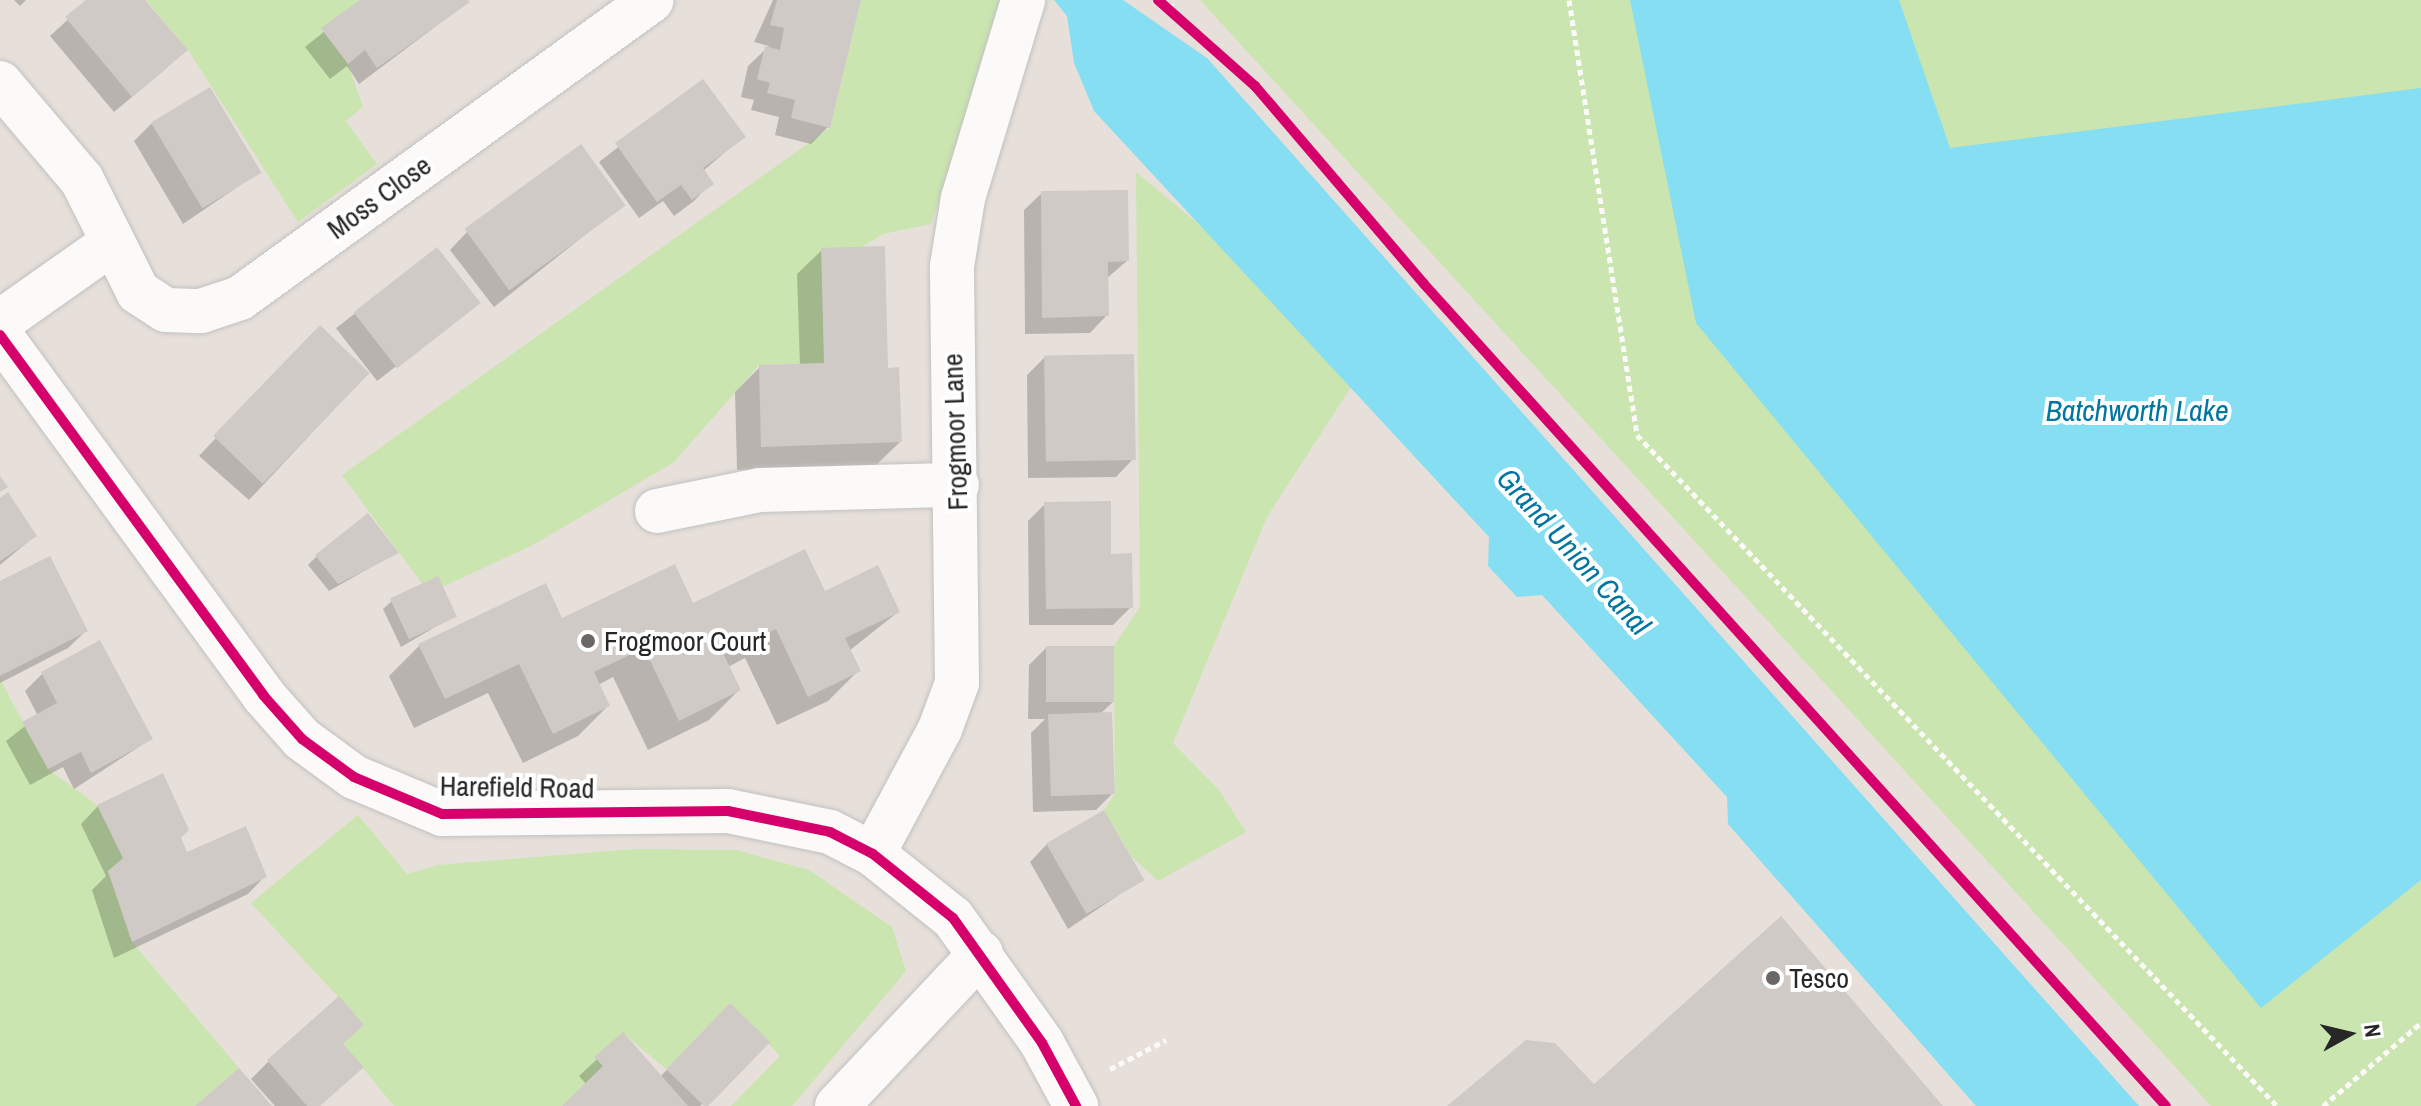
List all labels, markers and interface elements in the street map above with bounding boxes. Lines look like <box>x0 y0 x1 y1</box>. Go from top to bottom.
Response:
street label: Moss Close <box>321 148 437 246</box>
street label: Frogmoor Lane <box>935 353 975 511</box>
water label: Batchworth Lake <box>2045 392 2229 428</box>
water label: Grand Union Canal <box>1490 460 1658 642</box>
place label: Frogmoor Court <box>604 624 766 658</box>
marker: Frogmoor Court <box>579 632 597 650</box>
street label: Harefield Road <box>440 769 594 805</box>
place label: Tesco <box>1789 961 1849 995</box>
marker: Tesco <box>1764 969 1782 987</box>
north arrow <box>2309 994 2389 1074</box>
text: N <box>2357 1022 2389 1039</box>

